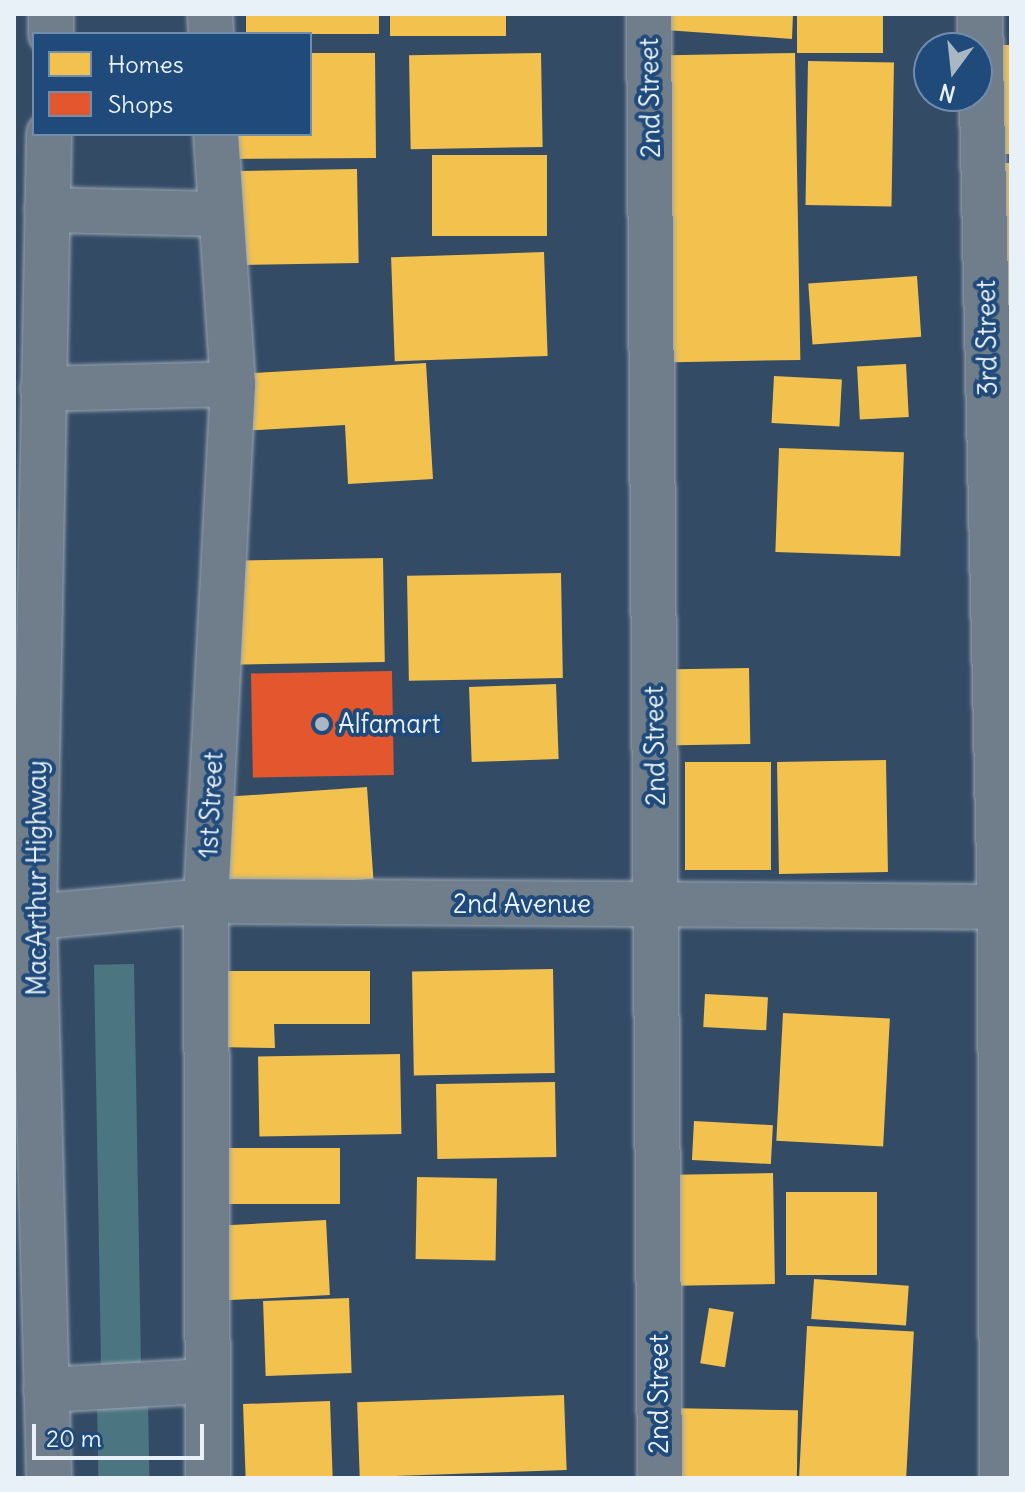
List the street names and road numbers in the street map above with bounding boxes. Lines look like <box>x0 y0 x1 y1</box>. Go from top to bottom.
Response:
street label: 2nd Street <box>633 38 667 158</box>
street label: 3rd Street <box>970 280 1004 396</box>
street label: 2nd Street <box>638 686 672 806</box>
street label: 1st Street <box>193 751 229 859</box>
street label: MacArthur Highway <box>21 760 53 996</box>
street label: 2nd Avenue <box>453 888 591 920</box>
street label: 2nd Street <box>643 1334 675 1454</box>

